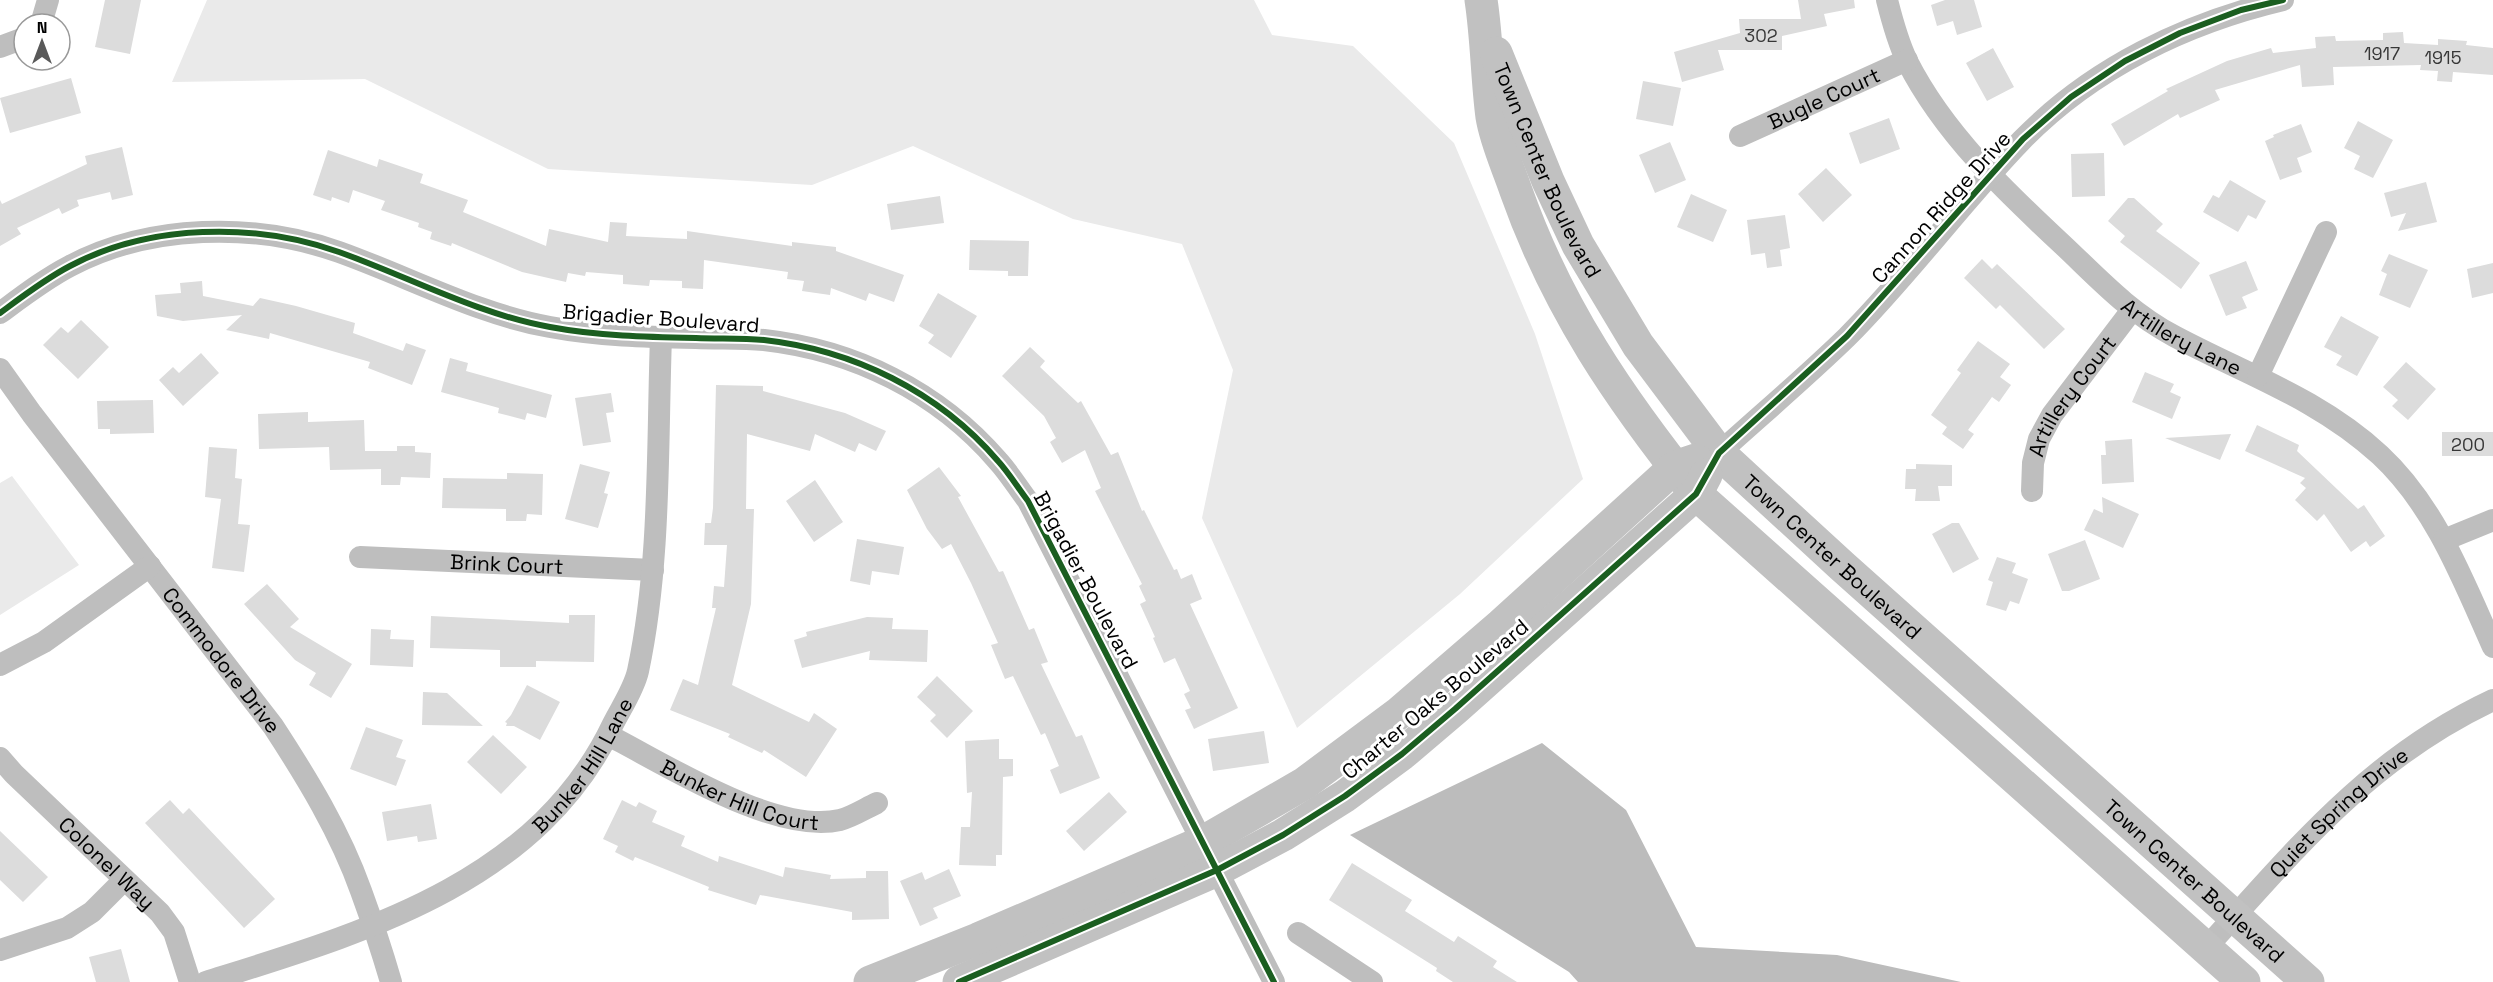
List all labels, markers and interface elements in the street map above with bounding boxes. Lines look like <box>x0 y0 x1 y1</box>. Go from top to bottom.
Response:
north arrow <box>12 12 72 72</box>
text: N <box>37 17 47 38</box>
house number: 302 <box>1744 24 1778 47</box>
house number: 1917 <box>2364 42 2400 65</box>
house number: 1915 <box>2425 46 2461 69</box>
street label: Town Center Boulevard <box>1488 59 1608 282</box>
street label: Bugle Court <box>1763 61 1884 135</box>
street label: Cannon Ridge Drive <box>1865 125 2017 289</box>
street label: Artillery Lane <box>2116 292 2246 381</box>
street label: Brigadier Boulevard <box>561 298 761 338</box>
street label: Artillery Court <box>2022 330 2121 459</box>
house number: 200 <box>2451 433 2485 456</box>
street label: Town Center Boulevard <box>1737 468 1928 645</box>
street label: Brigadier Boulevard <box>1028 486 1144 674</box>
street label: Brink Court <box>450 548 564 580</box>
street label: Commodore Drive <box>157 581 287 739</box>
street label: Charter Oaks Boulevard <box>1336 613 1534 785</box>
street label: Bunker Hill Lane <box>526 693 638 839</box>
street label: Quiet Spring Drive <box>2263 741 2413 883</box>
street label: Bunker Hill Court <box>656 753 820 836</box>
street label: Town Center Boulevard <box>2099 793 2290 968</box>
street label: Colonel Way <box>53 811 161 915</box>

